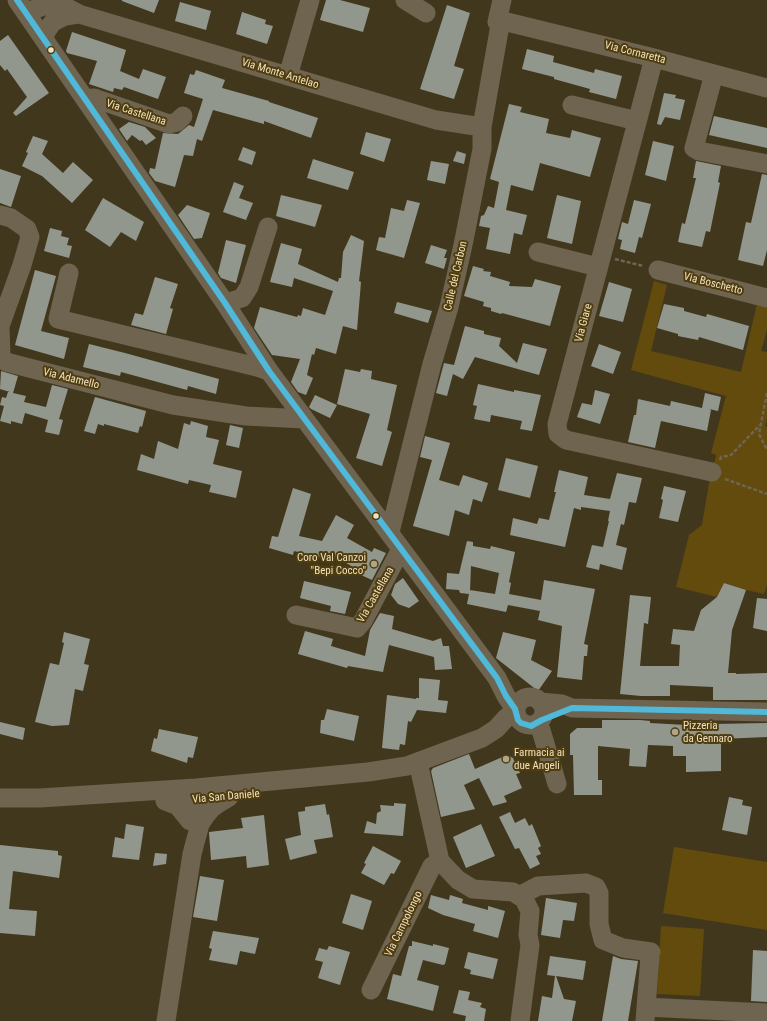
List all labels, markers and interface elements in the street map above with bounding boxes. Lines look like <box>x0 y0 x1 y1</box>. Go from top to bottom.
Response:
street label: Via Cornaretta <box>603 39 667 67</box>
unlabelled marker <box>46 45 56 55</box>
street label: Via Monte Antelao <box>240 56 320 92</box>
street label: Via Castellana <box>104 97 168 129</box>
street label: Calle del Carbon <box>442 240 470 312</box>
street label: Via Boschetto <box>682 270 744 298</box>
street label: Via Giare <box>573 302 595 344</box>
street label: Via Adamello <box>41 366 101 392</box>
unlabelled marker <box>371 511 381 521</box>
place label: Coro Val Canzoi "Bepi Cocco" <box>297 551 366 577</box>
marker: Coro Val Canzoi "Bepi Cocco" <box>369 559 379 569</box>
street label: Via Castellana <box>355 565 397 625</box>
place label: Pizzeria da Gennaro <box>683 719 733 745</box>
marker: Pizzeria da Gennaro <box>670 727 680 737</box>
place label: Farmacia ai due Angeli <box>514 746 564 772</box>
marker: Farmacia ai due Angeli <box>501 754 511 764</box>
street label: Via San Daniele <box>192 787 260 807</box>
street label: Via Campolongo <box>382 889 426 959</box>

